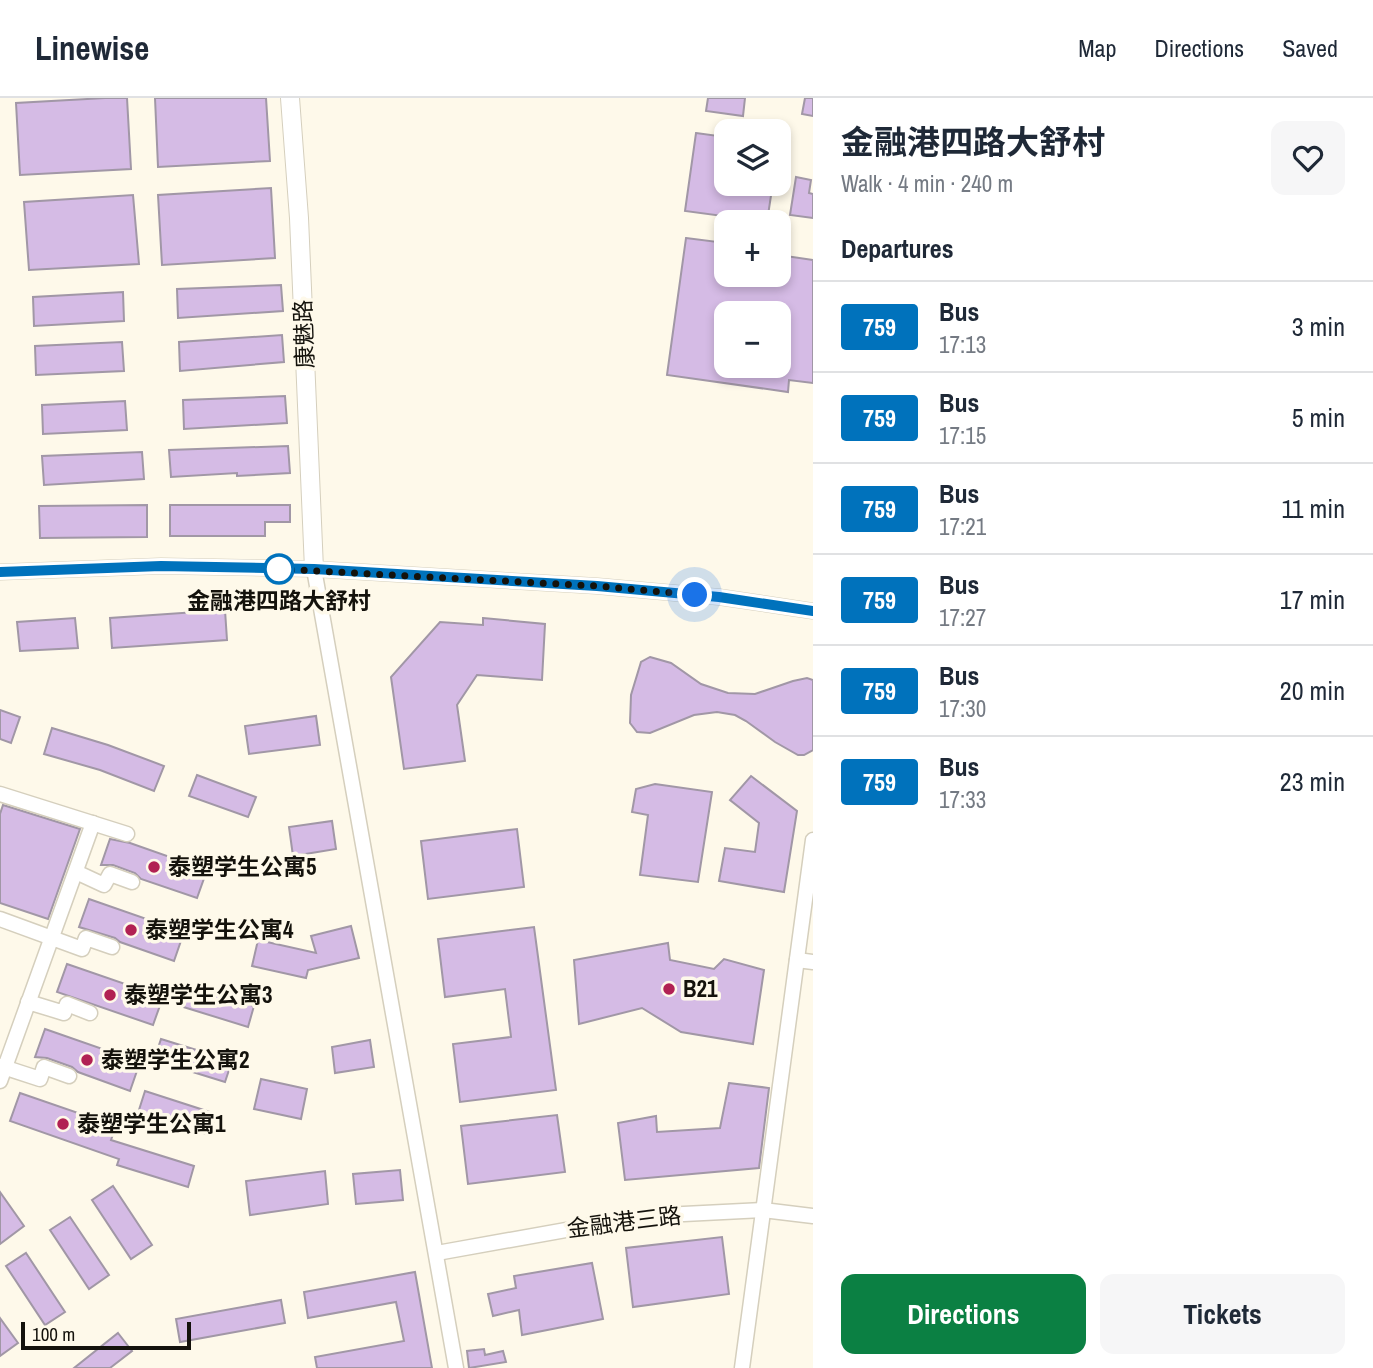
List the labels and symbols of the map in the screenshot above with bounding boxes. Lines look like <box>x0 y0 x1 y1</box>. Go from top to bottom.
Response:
street label: 康魅路 <box>287 299 320 369</box>
marker: 金融港四路大舒村 <box>264 554 294 584</box>
your location <box>677 577 712 612</box>
place label: 金融港四路大舒村 <box>187 585 371 616</box>
place label: 泰塑学生公寓5 <box>168 851 317 882</box>
marker: 泰塑学生公寓5 <box>146 859 162 875</box>
place label: 泰塑学生公寓4 <box>145 914 294 945</box>
marker: 泰塑学生公寓4 <box>123 922 139 938</box>
place label: B21 <box>683 973 718 1004</box>
place label: 泰塑学生公寓3 <box>124 979 273 1010</box>
marker: B21 <box>661 981 677 997</box>
marker: 泰塑学生公寓3 <box>102 987 118 1003</box>
place label: 泰塑学生公寓2 <box>101 1044 250 1075</box>
marker: 泰塑学生公寓2 <box>79 1052 95 1068</box>
place label: 泰塑学生公寓1 <box>77 1108 226 1139</box>
marker: 泰塑学生公寓1 <box>55 1116 71 1132</box>
street label: 金融港三路 <box>565 1199 683 1244</box>
scale bar <box>21 1319 191 1351</box>

